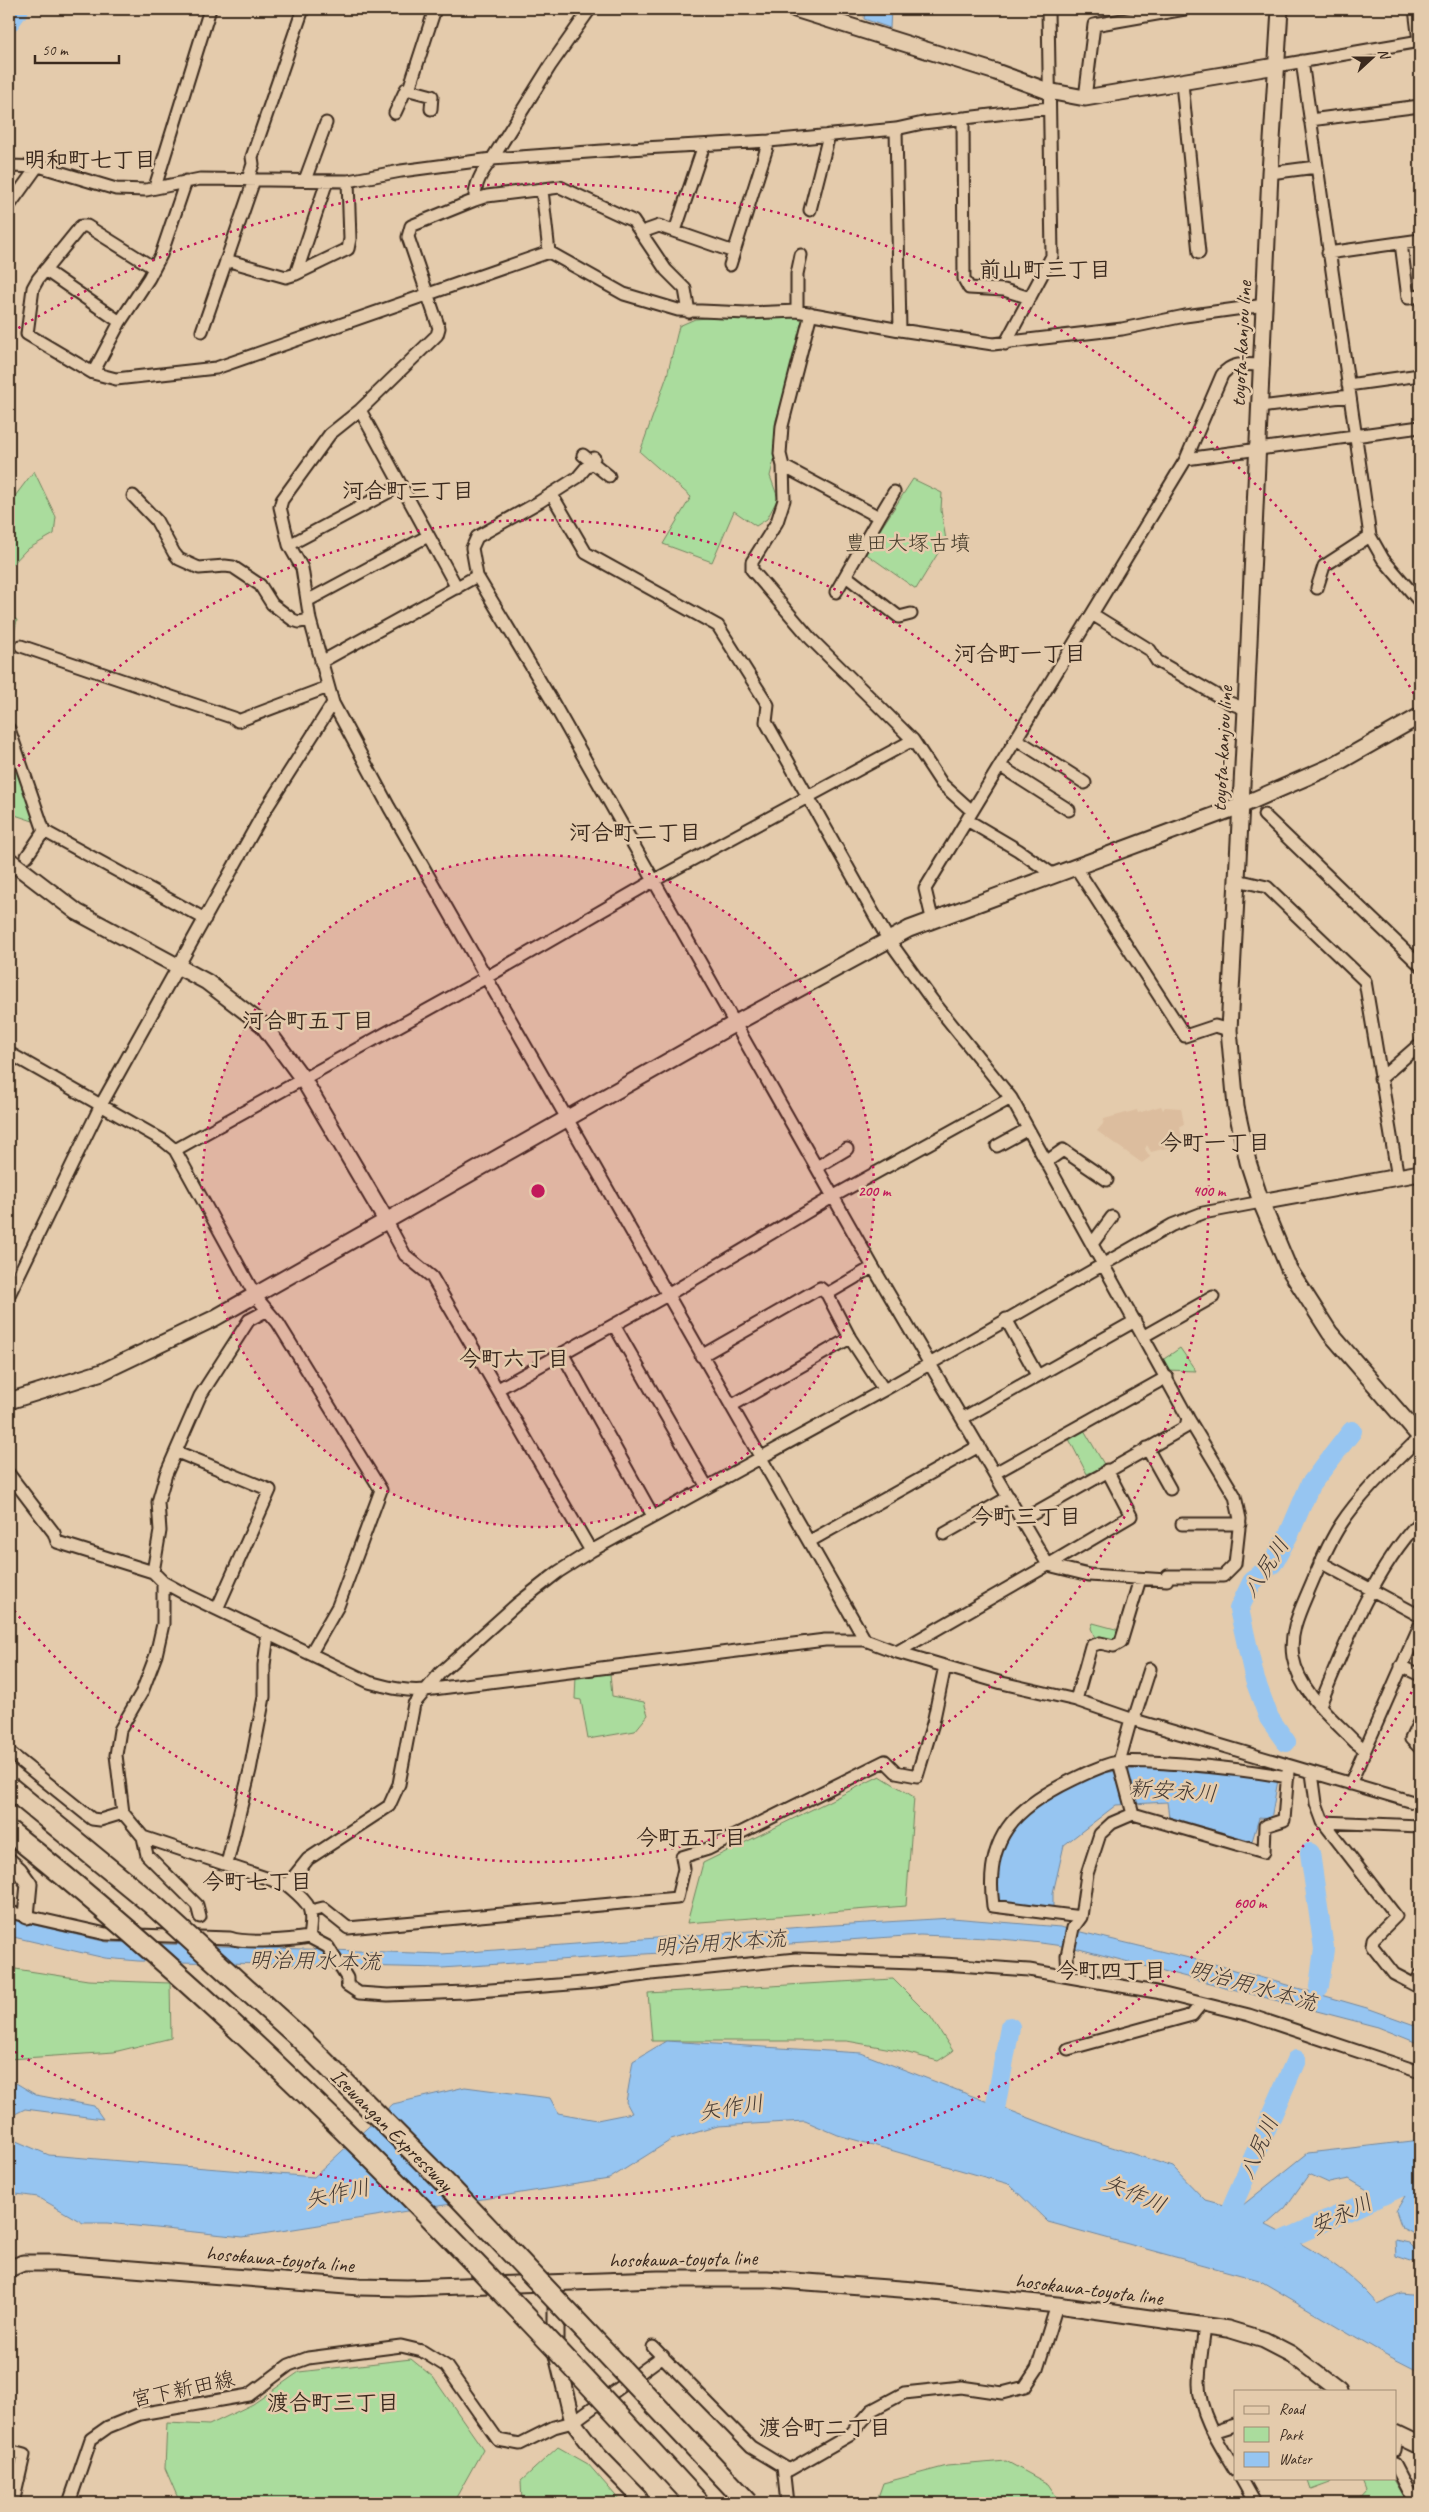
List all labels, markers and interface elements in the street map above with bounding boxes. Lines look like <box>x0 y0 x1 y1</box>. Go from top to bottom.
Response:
scale bar <box>35 32 119 64</box>
north arrow <box>1346 32 1396 82</box>
text: 50 m <box>42 41 69 60</box>
text: N <box>1374 46 1394 63</box>
district label: 明和町七丁目 <box>24 146 156 174</box>
district label: 前山町三丁目 <box>979 256 1111 284</box>
street label: toyota-kanjou line <box>1225 279 1257 408</box>
district label: 河合町三丁目 <box>342 477 474 505</box>
park label: 豊田大塚古墳 <box>845 530 971 556</box>
district label: 河合町一丁目 <box>954 640 1086 668</box>
street label: toyota-kanjou line <box>1206 684 1238 813</box>
district label: 河合町二丁目 <box>569 819 701 847</box>
district label: 河合町五丁目 <box>242 1007 374 1035</box>
district label: 今町一丁目 <box>1160 1129 1270 1157</box>
centre of rings <box>529 1182 547 1200</box>
text: 200 m <box>858 1182 892 1201</box>
text: 400 m <box>1193 1182 1227 1201</box>
district label: 今町六丁目 <box>459 1345 569 1373</box>
district label: 今町三丁目 <box>971 1503 1081 1531</box>
water label: 八尻川 <box>1236 1532 1296 1603</box>
water label: 新安永川 <box>1128 1774 1218 1808</box>
district label: 今町五丁目 <box>636 1824 746 1852</box>
district label: 今町七丁目 <box>202 1868 312 1896</box>
text: 600 m <box>1234 1894 1268 1913</box>
water label: 明治用水本流 <box>653 1924 789 1962</box>
water label: 明治用水本流 <box>249 1946 383 1976</box>
water label: 明治用水本流 <box>1185 1954 1322 2018</box>
district label: 今町四丁目 <box>1056 1957 1166 1985</box>
street label: Isewangan Expressway <box>325 2063 460 2198</box>
water label: 矢作川 <box>696 2089 766 2127</box>
water label: 八尻川 <box>1233 2112 1285 2183</box>
water label: 矢作川 <box>1099 2168 1170 2220</box>
water label: 矢作川 <box>302 2173 372 2215</box>
water label: 安永川 <box>1306 2188 1377 2242</box>
street label: hosokawa-toyota line <box>205 2240 356 2279</box>
street label: hosokawa-toyota line <box>609 2245 758 2273</box>
street label: hosokawa-toyota line <box>1014 2267 1165 2311</box>
street label: 宮下新田線 <box>129 2365 237 2413</box>
district label: 渡合町三丁目 <box>267 2389 399 2417</box>
legend <box>1234 2390 1396 2480</box>
text: Road <box>1279 2400 1306 2419</box>
district label: 渡合町二丁目 <box>759 2414 891 2442</box>
text: Park <box>1279 2426 1304 2445</box>
text: Water <box>1279 2450 1313 2469</box>

